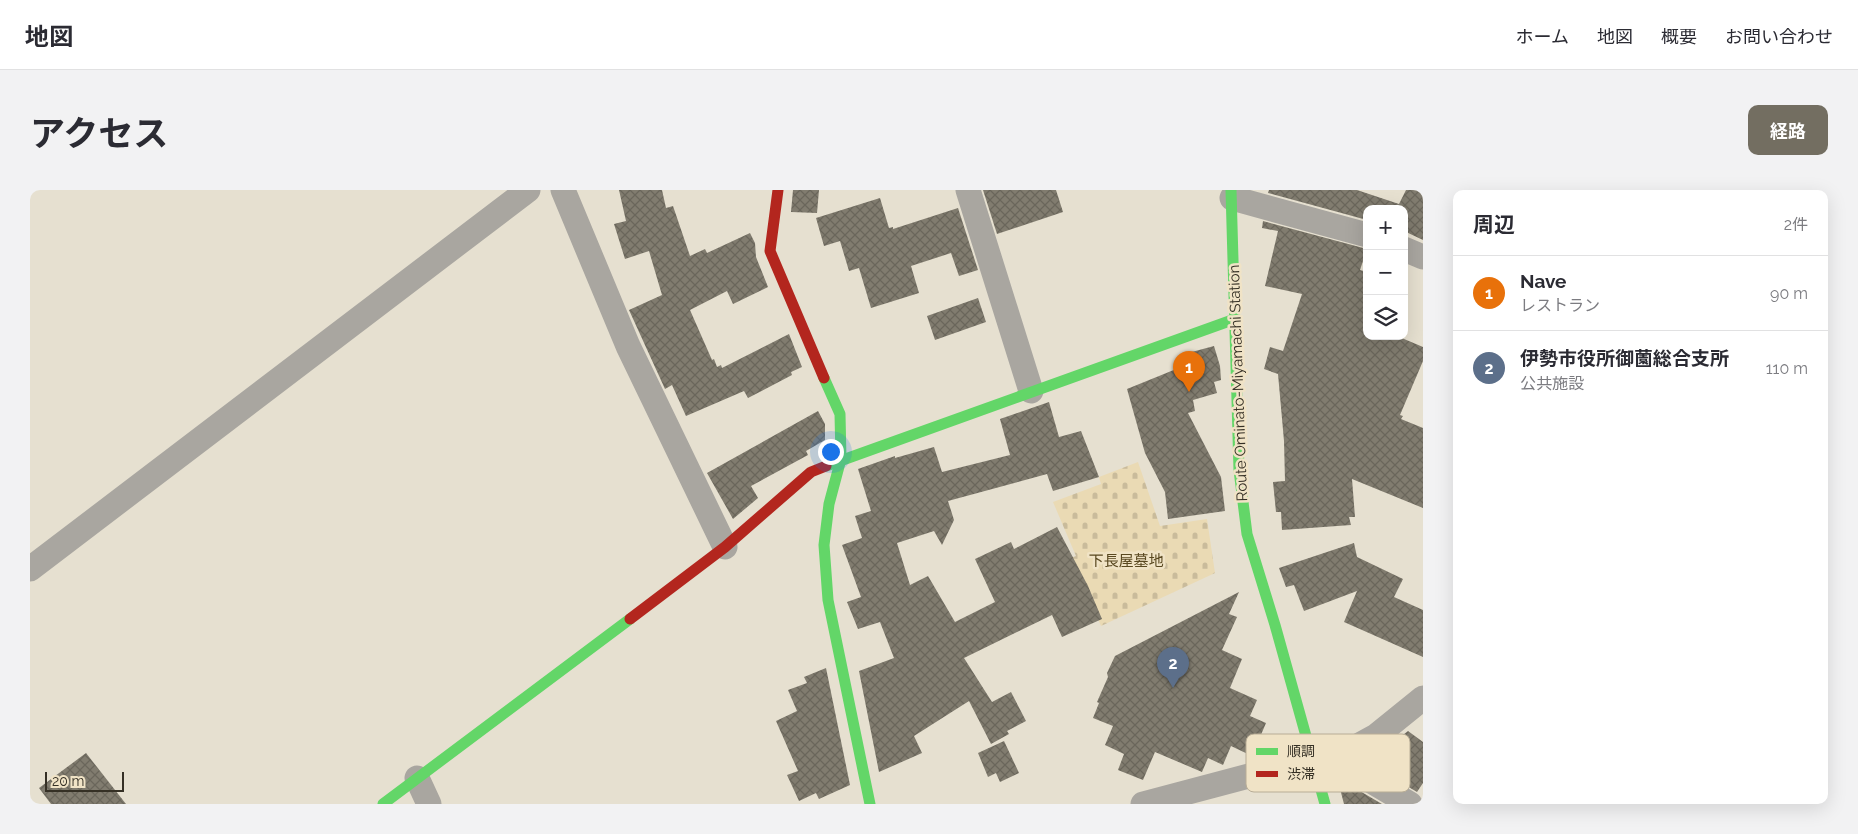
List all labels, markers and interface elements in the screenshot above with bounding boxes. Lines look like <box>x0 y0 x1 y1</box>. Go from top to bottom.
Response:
text: 地図 <box>25 22 73 51</box>
text: ホーム <box>1516 26 1569 47</box>
text: 地図 <box>1597 26 1633 47</box>
text: 概要 <box>1661 26 1697 47</box>
text: お問い合わせ <box>1725 26 1833 47</box>
button: 経路 <box>1748 105 1828 155</box>
text: アクセス <box>30 113 168 154</box>
map controls <box>1363 205 1408 340</box>
button: + <box>1363 205 1408 250</box>
text: 周辺 <box>1473 212 1515 237</box>
text: 2件 <box>1784 215 1808 234</box>
button: − <box>1363 250 1408 295</box>
street label: Route Ominato-Miyamachi Station <box>1225 264 1251 502</box>
text: Nave <box>1520 270 1566 292</box>
text: 1 <box>1485 284 1493 303</box>
text: 90 m <box>1770 284 1808 303</box>
button: layers <box>1363 295 1408 340</box>
text: レストラン <box>1520 296 1600 315</box>
text: 伊勢市役所御薗総合支所 <box>1520 347 1729 369</box>
pin: 1 <box>1173 351 1205 392</box>
text: 2 <box>1484 359 1494 378</box>
text: 110 m <box>1766 359 1808 378</box>
text: 公共施設 <box>1520 374 1584 393</box>
your location <box>818 439 844 465</box>
park label: 下長屋墓地 <box>1088 552 1164 570</box>
pin: 2 <box>1157 647 1189 688</box>
legend <box>1246 734 1410 792</box>
text: 順調 <box>1287 743 1315 759</box>
text: 渋滞 <box>1287 766 1315 782</box>
scale bar <box>45 769 124 792</box>
text: 20 m <box>52 773 84 789</box>

